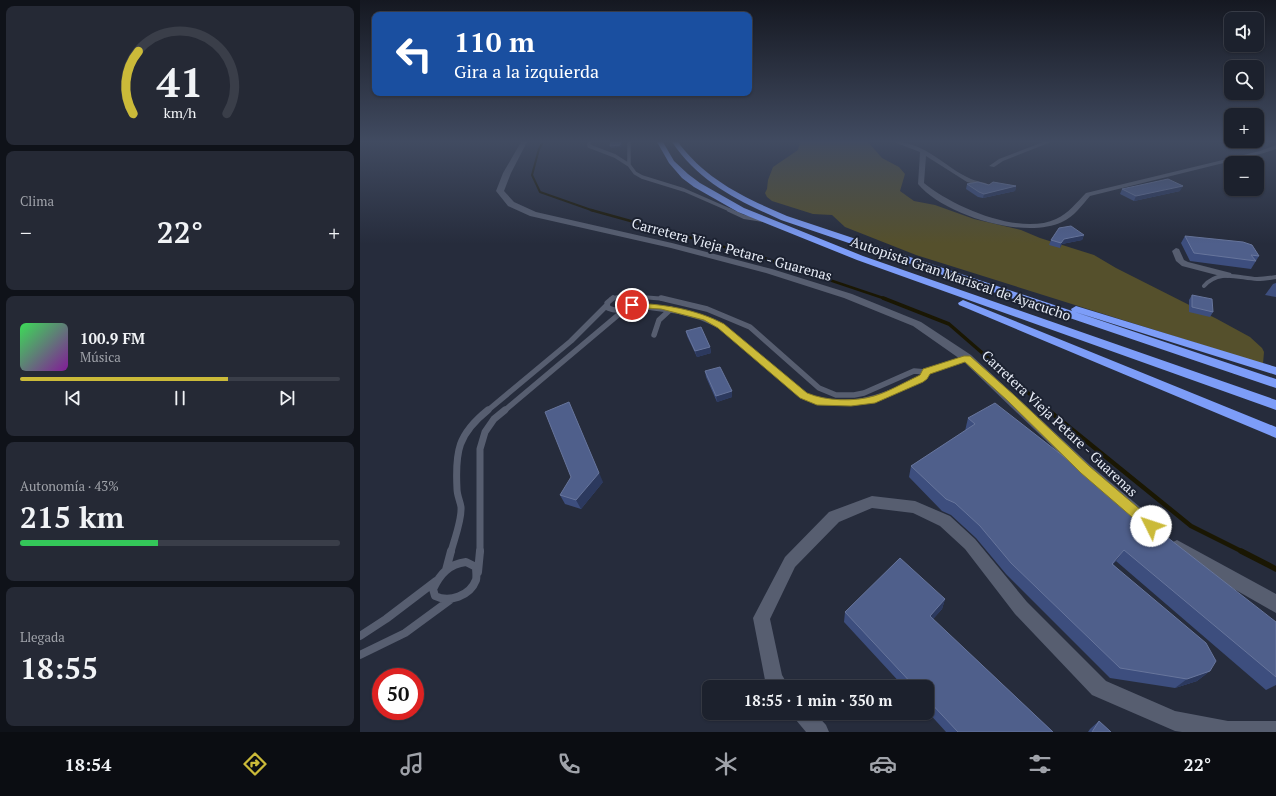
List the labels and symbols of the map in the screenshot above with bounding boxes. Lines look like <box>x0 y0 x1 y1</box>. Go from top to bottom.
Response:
street label: Carretera Vieja Petare - Guarenas <box>630 213 834 285</box>
street label: Autopista Gran Mariscal de Ayacucho <box>848 231 1074 325</box>
pin <box>615 288 649 322</box>
street label: Carretera Vieja Petare - Guarenas <box>978 346 1142 500</box>
position arrow <box>1130 505 1172 547</box>
speed limit sign: 50 <box>372 668 424 720</box>

